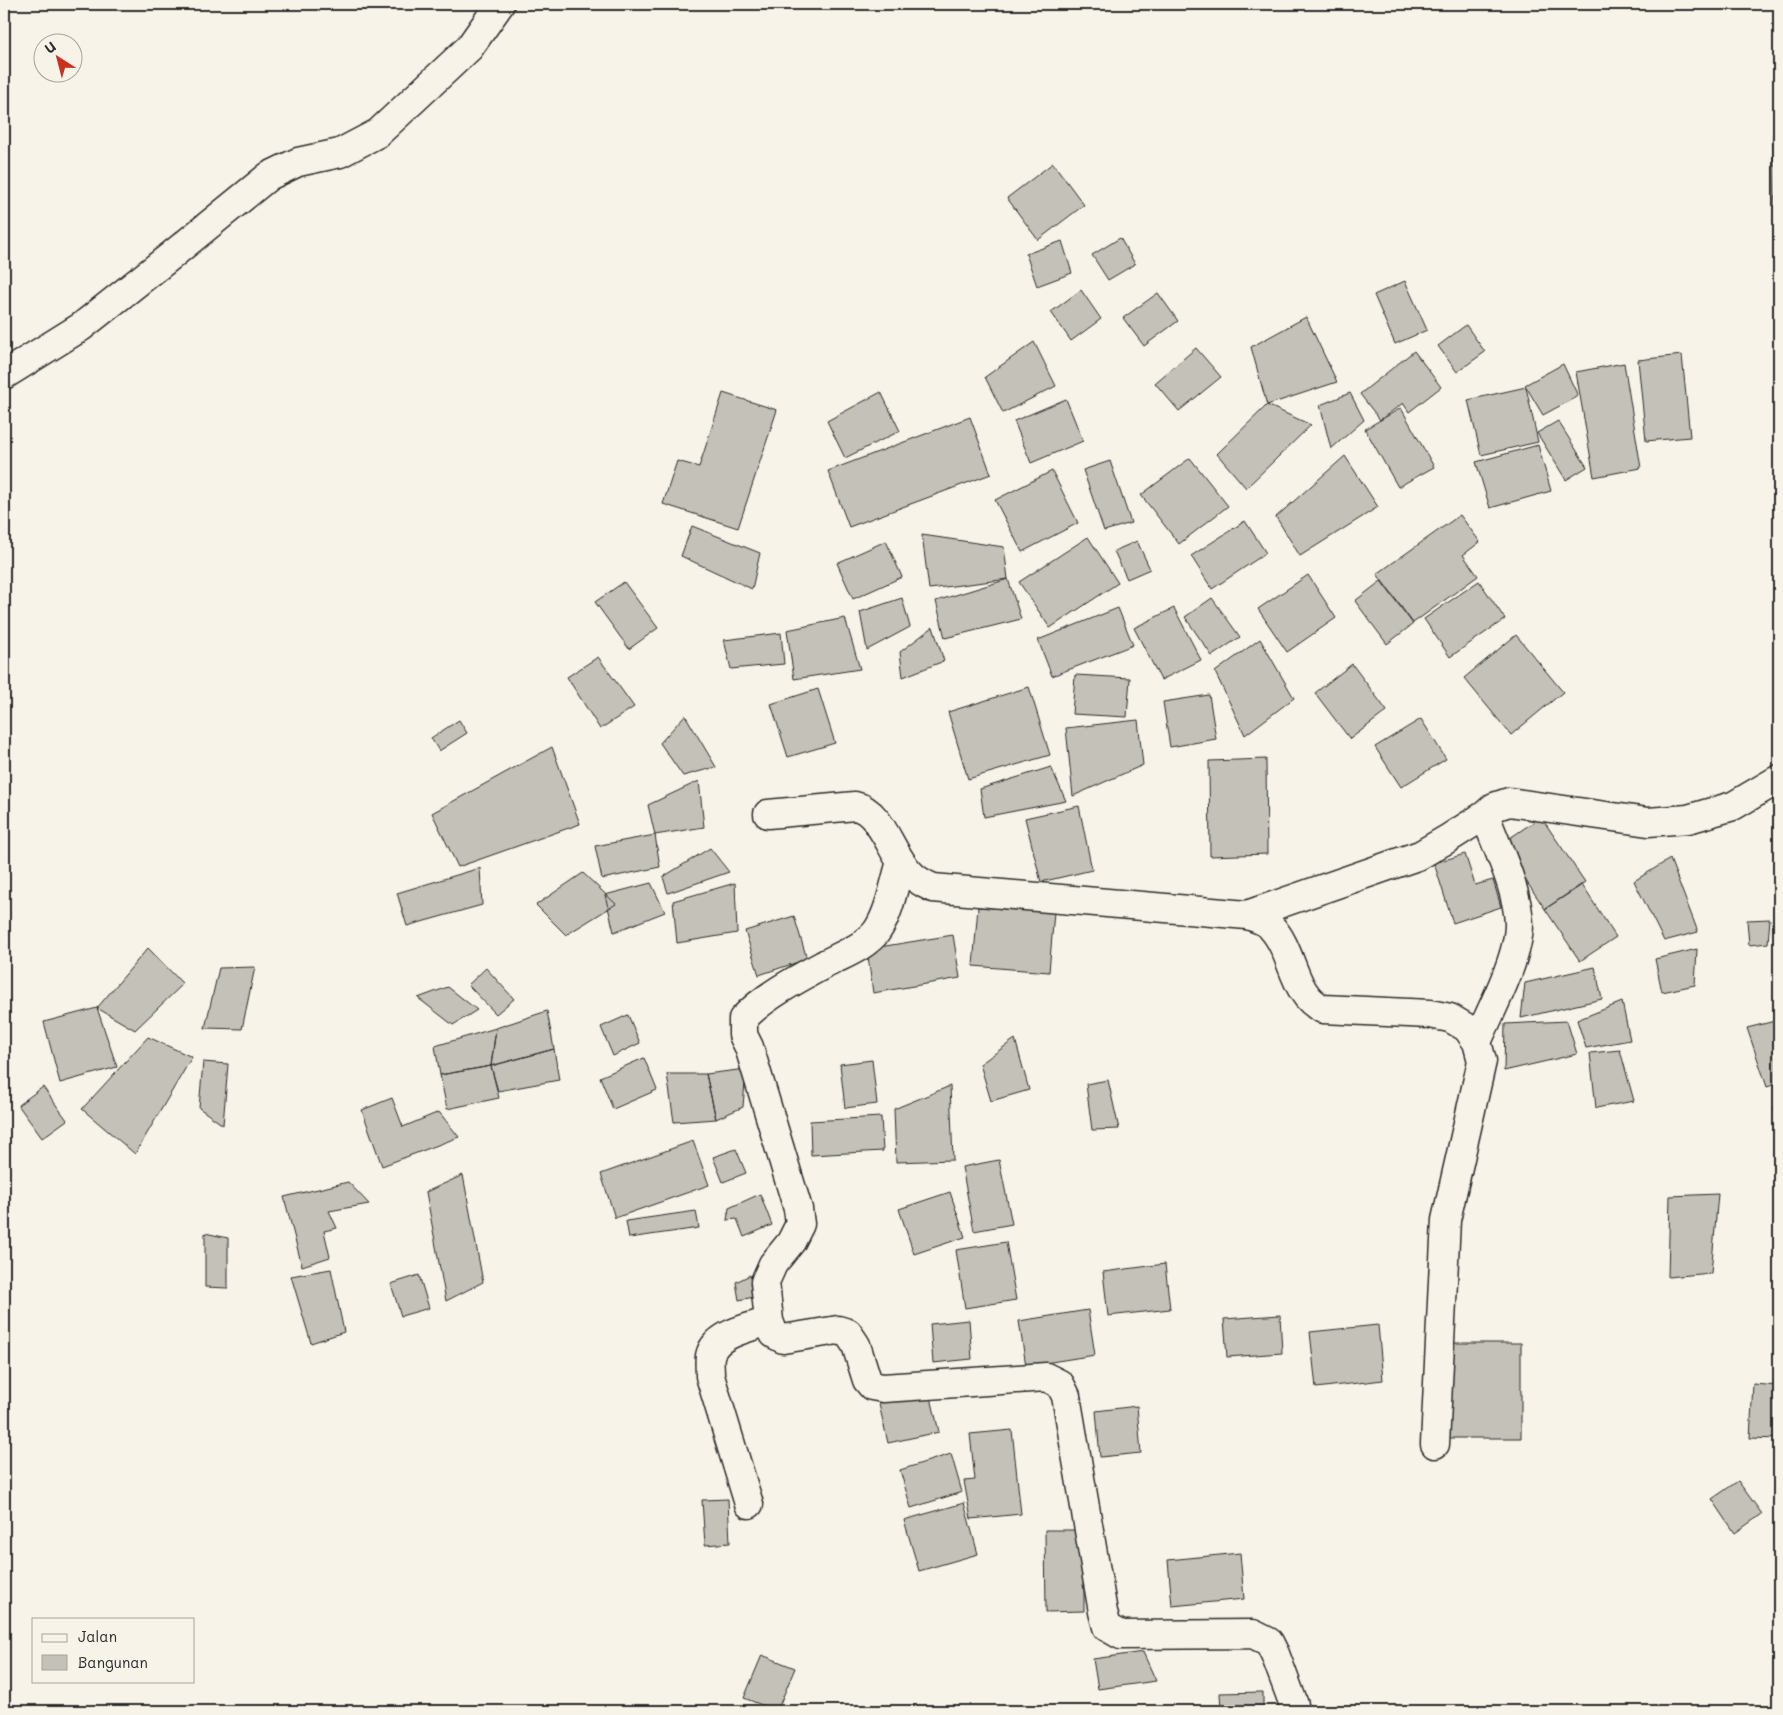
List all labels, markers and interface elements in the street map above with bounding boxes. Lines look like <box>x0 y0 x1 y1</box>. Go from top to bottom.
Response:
north arrow <box>32 32 82 82</box>
text: U <box>40 36 60 58</box>
legend <box>32 1618 195 1682</box>
text: Jalan <box>78 1626 117 1646</box>
text: Bangunan <box>78 1652 148 1672</box>

